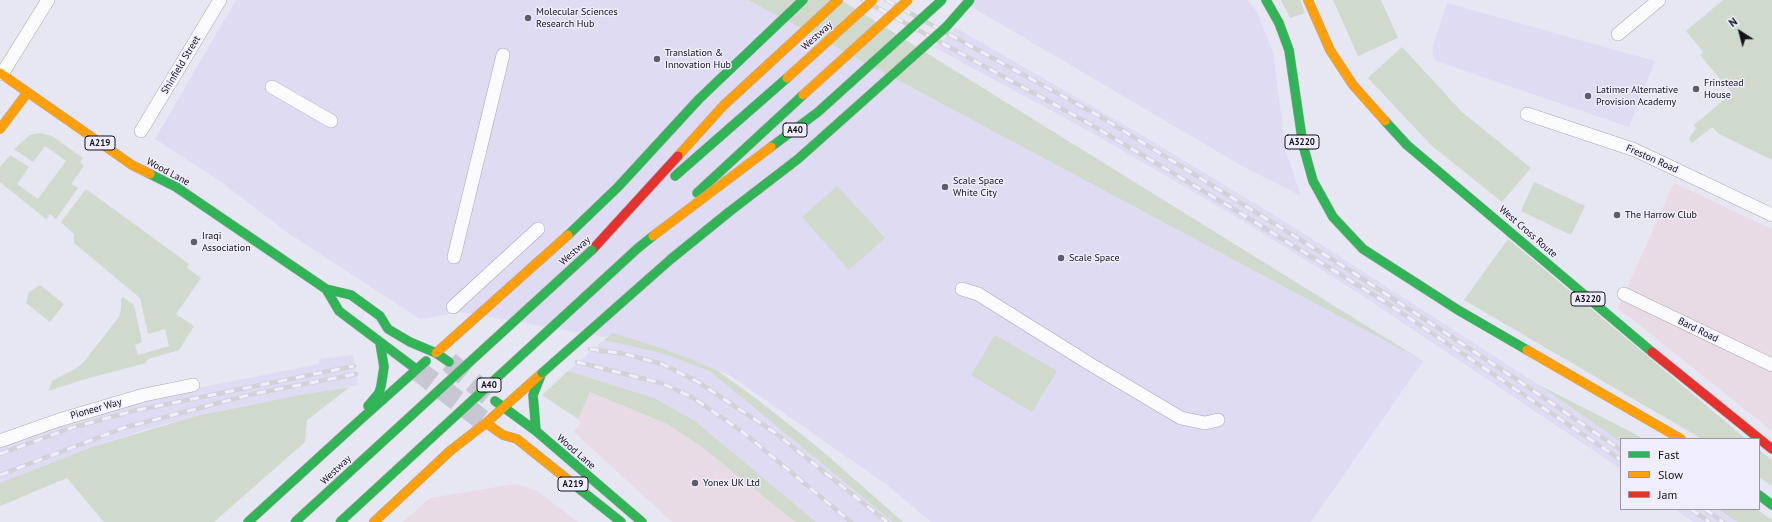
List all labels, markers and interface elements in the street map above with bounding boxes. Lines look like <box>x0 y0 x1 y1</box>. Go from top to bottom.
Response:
place label: Molecular Sciences Research Hub <box>536 6 618 30</box>
north arrow <box>1720 12 1760 52</box>
marker: Molecular Sciences Research Hub <box>523 13 533 23</box>
text: N <box>1726 15 1740 30</box>
street label: Westway <box>799 19 835 53</box>
street label: Shinfield Street <box>159 34 203 96</box>
place label: Translation & Innovation Hub <box>665 47 731 70</box>
marker: Translation & Innovation Hub <box>652 54 662 64</box>
place label: Frinstead House <box>1704 77 1744 100</box>
place label: Latimer Alternative Provision Academy <box>1596 84 1678 108</box>
marker: Frinstead House <box>1691 84 1701 94</box>
marker: Latimer Alternative Provision Academy <box>1583 91 1593 101</box>
road number: A40 <box>783 123 807 137</box>
road number: A3220 <box>1285 135 1319 149</box>
road number: A219 <box>85 136 115 150</box>
street label: Freston Road <box>1624 142 1680 176</box>
street label: Wood Lane <box>144 156 192 188</box>
place label: Scale Space White City <box>953 175 1003 198</box>
marker: Scale Space White City <box>940 182 950 192</box>
street label: West Cross Route <box>1496 203 1560 261</box>
place label: The Harrow Club <box>1625 209 1697 221</box>
marker: The Harrow Club <box>1612 210 1622 220</box>
place label: Iraqi Association <box>202 230 251 254</box>
street label: Westway <box>557 234 593 268</box>
marker: Iraqi Association <box>189 237 199 247</box>
place label: Scale Space <box>1069 252 1119 264</box>
marker: Scale Space <box>1056 253 1066 263</box>
road number: A3220 <box>1571 292 1605 306</box>
street label: Bard Road <box>1676 315 1720 345</box>
road number: A40 <box>477 378 501 392</box>
street label: Pioneer Way <box>69 396 123 422</box>
street label: Wood Lane <box>554 432 598 472</box>
legend <box>1620 438 1760 510</box>
text: Fast <box>1658 447 1679 462</box>
street label: Westway <box>318 453 354 487</box>
text: Slow <box>1658 467 1683 482</box>
road number: A219 <box>558 477 588 491</box>
place label: Yonex UK Ltd <box>703 477 760 489</box>
marker: Yonex UK Ltd <box>690 478 700 488</box>
text: Jam <box>1658 487 1677 502</box>

